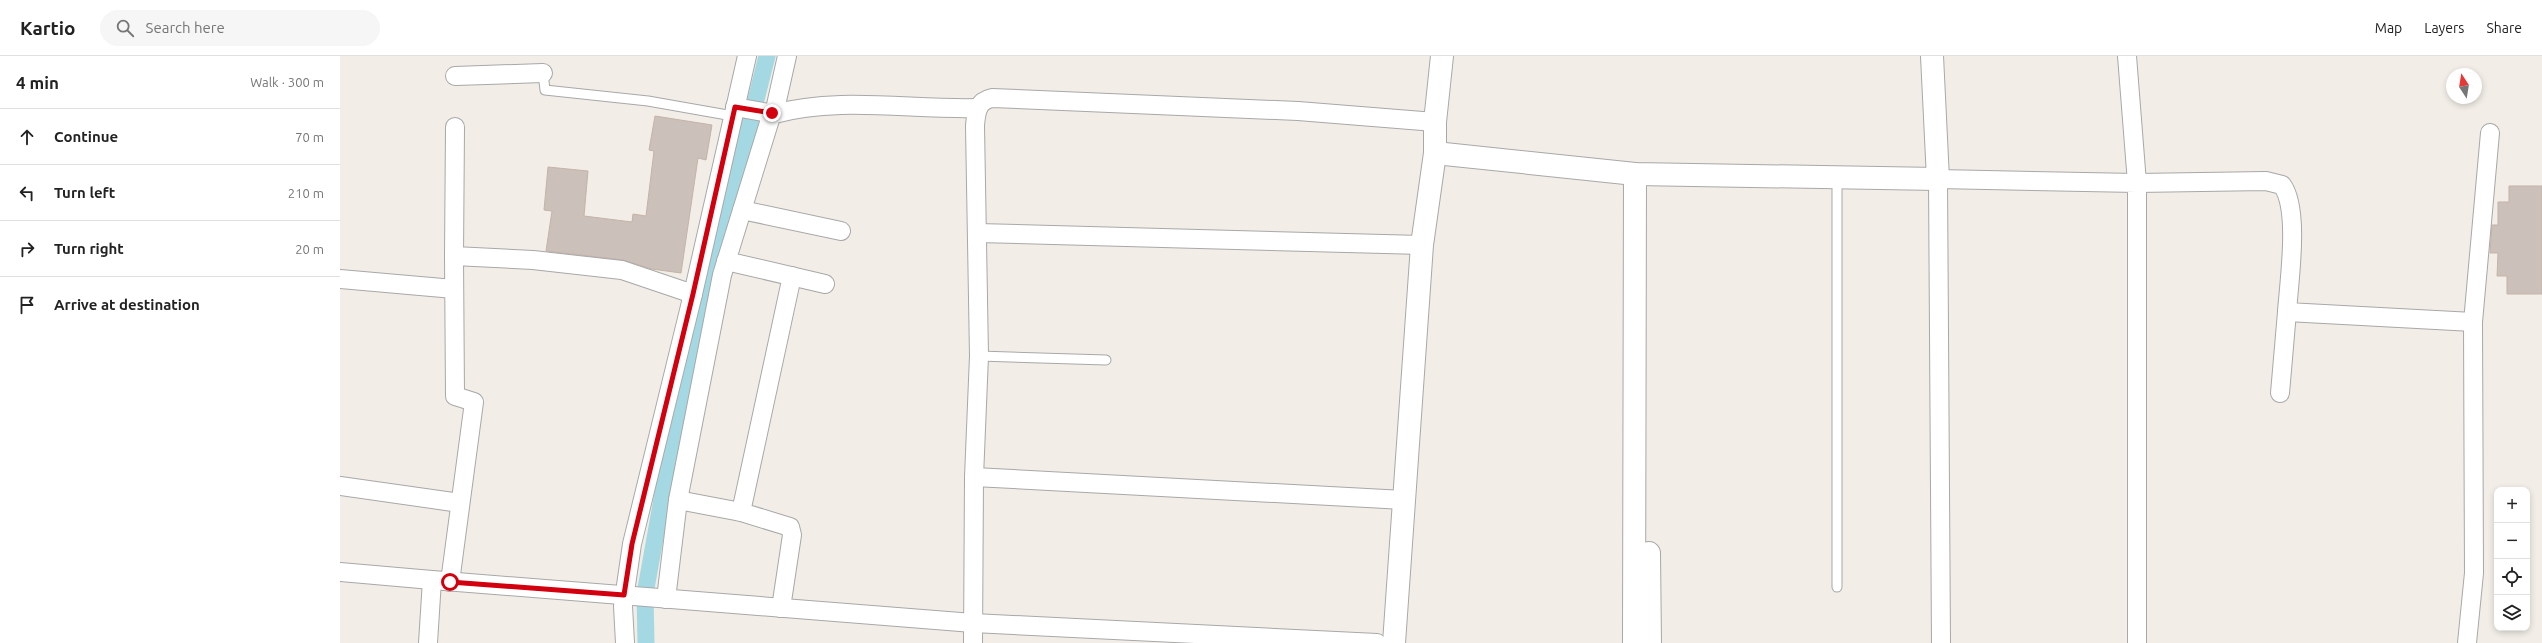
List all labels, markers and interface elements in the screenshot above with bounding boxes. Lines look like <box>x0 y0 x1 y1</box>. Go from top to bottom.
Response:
search box <box>100 10 380 46</box>
text: Kartio <box>20 17 76 39</box>
icon: search <box>114 17 136 39</box>
text: Search here <box>146 19 225 36</box>
text: Map <box>2375 20 2402 36</box>
text: Layers <box>2424 20 2464 36</box>
text: Share <box>2486 20 2522 36</box>
north arrow <box>2446 68 2482 104</box>
text: 4 min <box>16 73 59 92</box>
text: Walk · 300 m <box>250 75 324 89</box>
route end <box>763 104 781 122</box>
icon: ahead <box>16 126 38 148</box>
text: Continue <box>54 128 118 145</box>
text: 70 m <box>295 130 324 144</box>
icon: left <box>16 182 38 204</box>
text: Turn left <box>54 184 115 201</box>
text: 210 m <box>288 186 324 200</box>
icon: right <box>16 238 38 260</box>
text: Turn right <box>54 240 124 257</box>
text: 20 m <box>295 242 324 256</box>
icon: arrive <box>16 294 38 316</box>
text: Arrive at destination <box>54 296 200 313</box>
map controls <box>2494 487 2530 631</box>
button: + <box>2494 487 2530 523</box>
button: − <box>2494 523 2530 559</box>
button: locate <box>2494 559 2530 595</box>
route start <box>441 573 459 591</box>
button: layers <box>2494 595 2530 631</box>

